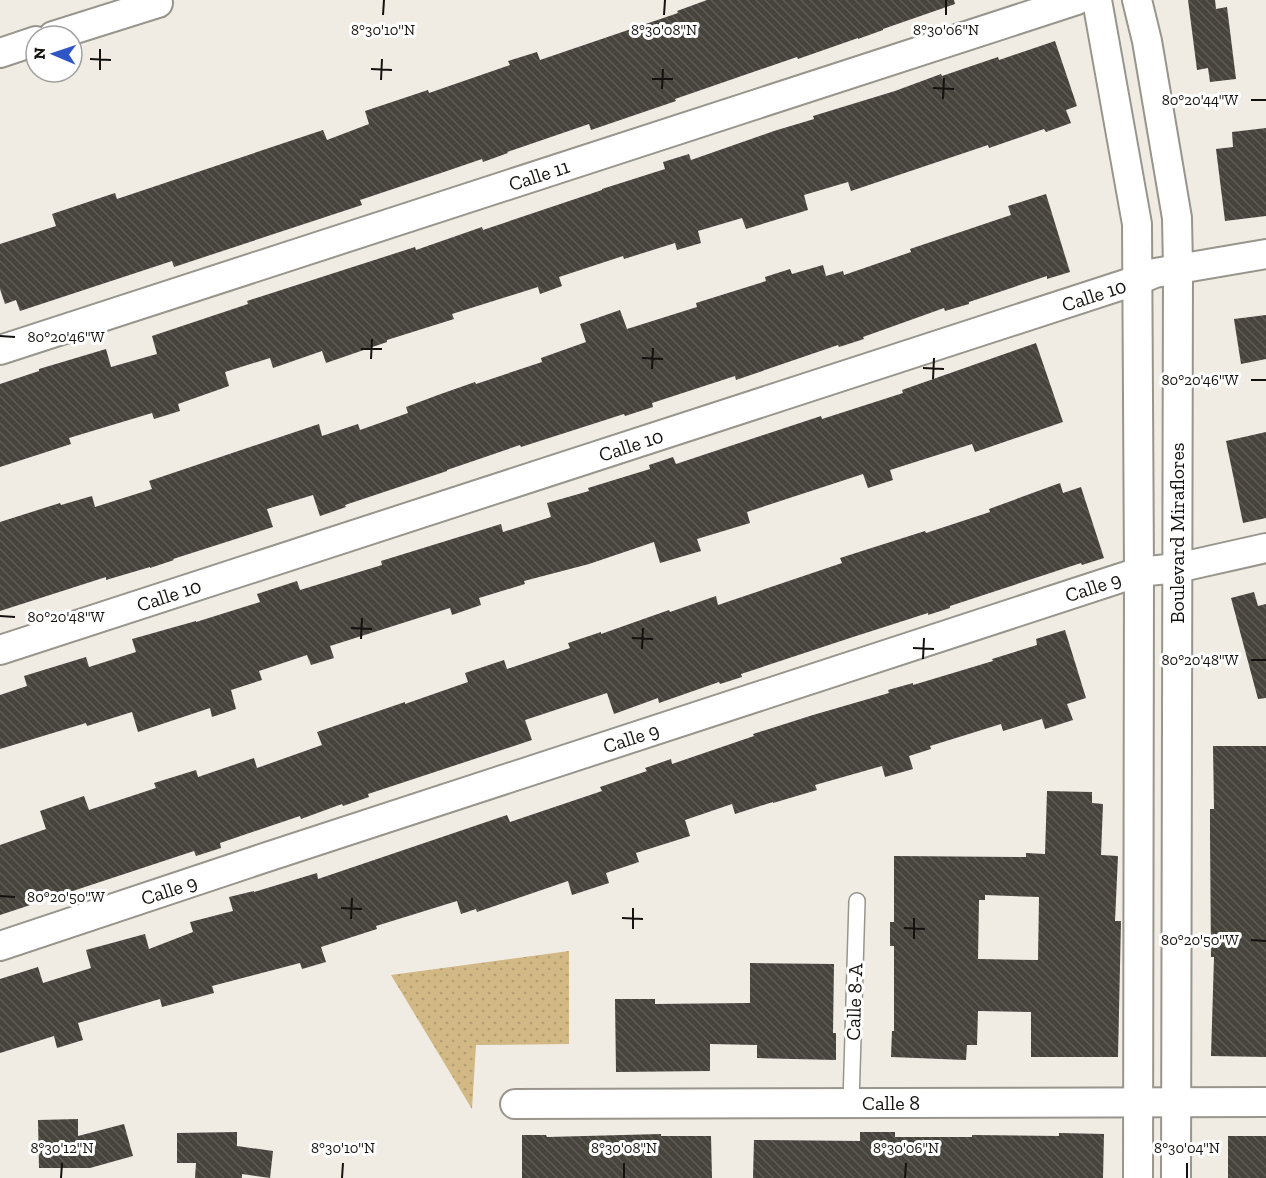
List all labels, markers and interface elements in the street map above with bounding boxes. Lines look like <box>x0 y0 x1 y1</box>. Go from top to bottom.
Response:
text: 8°30'10"N <box>351 21 415 39</box>
text: 8°30'08"N <box>631 21 697 39</box>
text: 8°30'06"N <box>913 21 979 39</box>
north arrow <box>24 24 84 84</box>
text: N <box>30 47 49 60</box>
text: 80°20'44"W <box>1162 91 1238 109</box>
street label: Calle 11 <box>506 154 573 196</box>
street label: Calle 10 <box>1059 273 1129 317</box>
text: 80°20'46"W <box>28 328 104 346</box>
text: 80°20'46"W <box>1162 371 1238 389</box>
street label: Calle 10 <box>596 423 666 467</box>
street label: Boulevard Miraflores <box>1165 442 1189 624</box>
street label: Calle 9 <box>1062 567 1124 607</box>
street label: Calle 10 <box>134 573 204 617</box>
text: 80°20'48"W <box>27 608 105 626</box>
text: 80°20'48"W <box>1161 651 1239 669</box>
street label: Calle 9 <box>600 718 662 758</box>
street label: Calle 9 <box>138 870 200 910</box>
text: 80°20'50"W <box>27 888 105 906</box>
text: 80°20'50"W <box>1161 931 1239 949</box>
street label: Calle 8-A <box>841 962 867 1041</box>
street label: Calle 8 <box>862 1091 920 1115</box>
text: 8°30'12"N <box>31 1139 94 1157</box>
text: 8°30'10"N <box>311 1139 375 1157</box>
text: 8°30'08"N <box>591 1139 657 1157</box>
text: 8°30'06"N <box>873 1139 939 1157</box>
text: 8°30'04"N <box>1154 1139 1220 1157</box>

